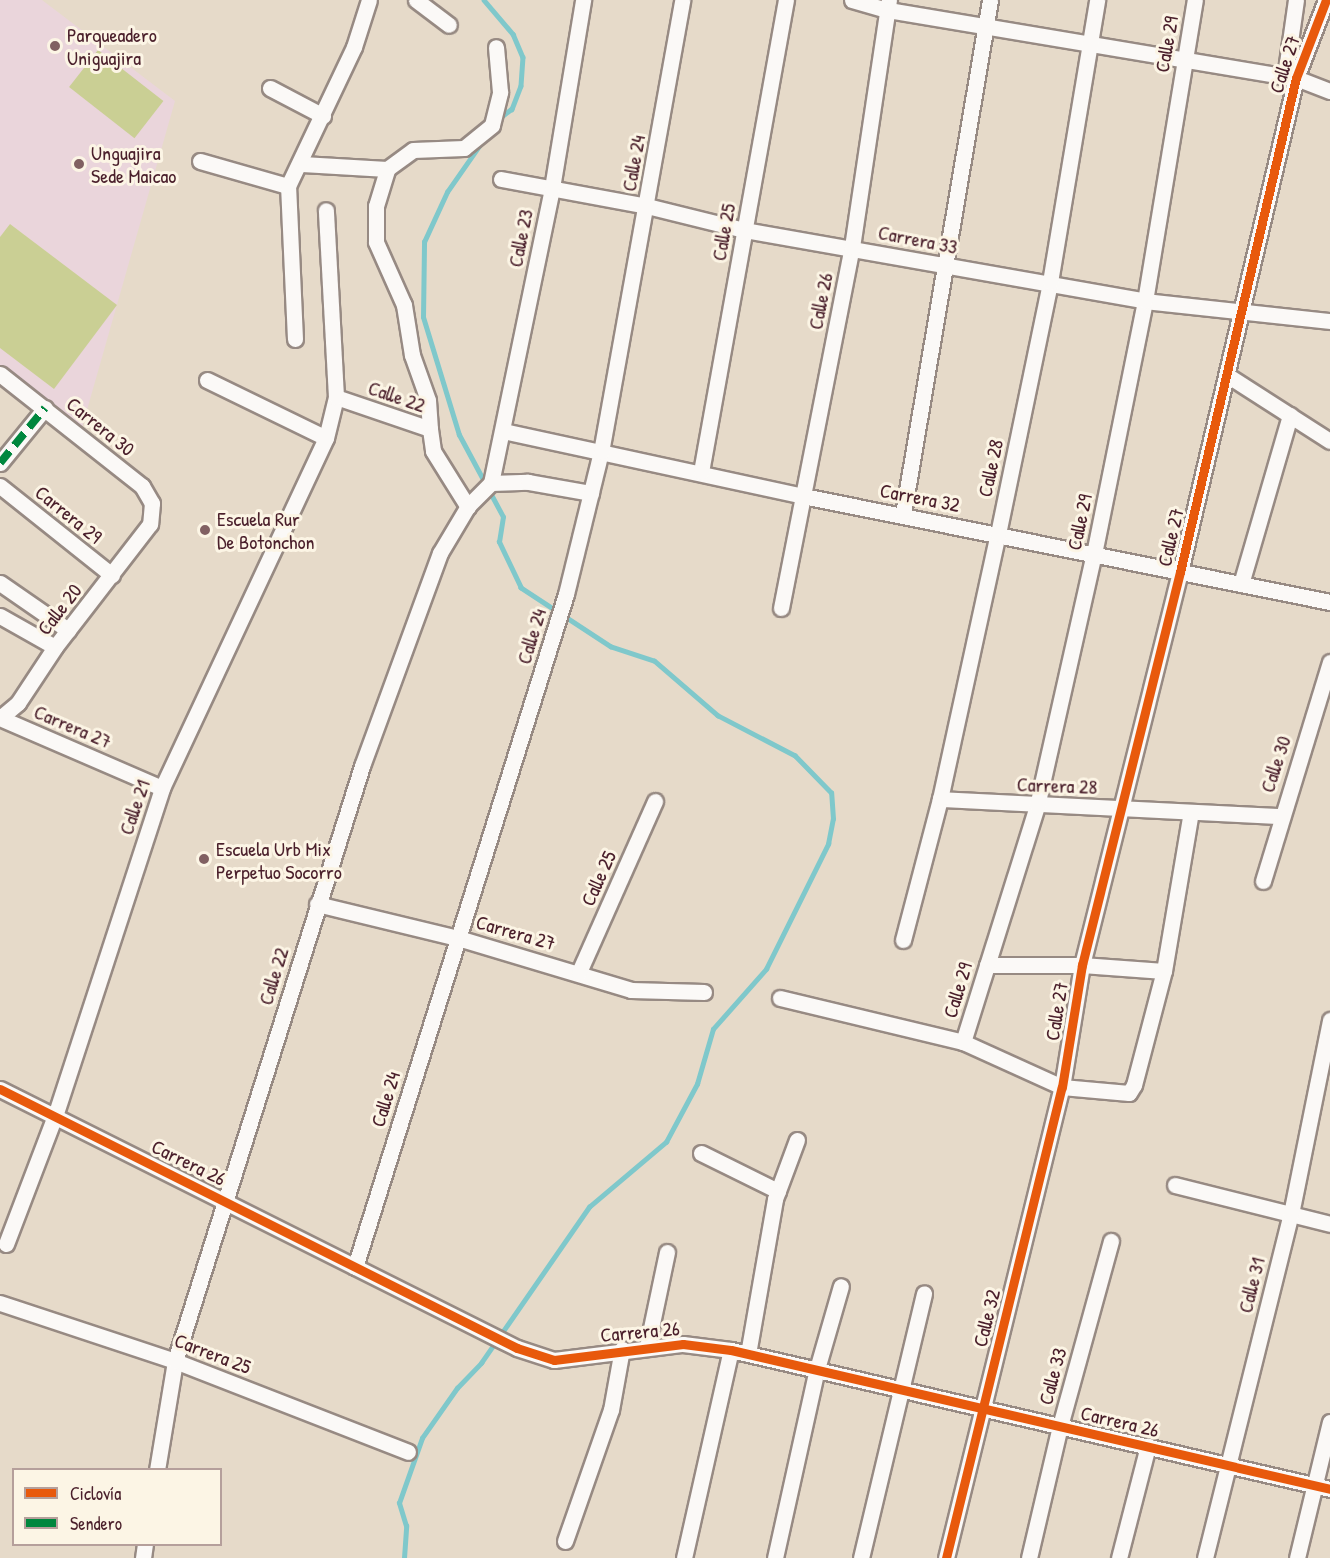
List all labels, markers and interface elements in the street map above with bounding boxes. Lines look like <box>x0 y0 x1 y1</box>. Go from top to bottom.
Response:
street label: Calle 29 <box>1149 14 1183 74</box>
place label: Parqueadero Uniguajira <box>67 22 157 69</box>
street label: Calle 27 <box>1263 32 1305 96</box>
marker: Parqueadero Uniguajira <box>48 39 62 53</box>
street label: Calle 24 <box>616 133 650 193</box>
place label: Unguajira Sede Maicao <box>91 140 176 187</box>
marker: Unguajira Sede Maicao <box>72 157 86 171</box>
street label: Calle 25 <box>706 201 740 263</box>
street label: Calle 23 <box>503 207 537 269</box>
street label: Carrera 33 <box>876 220 960 258</box>
street label: Calle 26 <box>803 271 837 331</box>
street label: Calle 22 <box>365 375 429 417</box>
street label: Carrera 30 <box>62 391 140 461</box>
street label: Calle 28 <box>972 437 1008 499</box>
street label: Carrera 32 <box>878 478 962 516</box>
street label: Carrera 29 <box>31 480 107 548</box>
street label: Calle 29 <box>1061 492 1097 552</box>
street label: Calle 27 <box>1152 505 1188 569</box>
place label: Escuela Rur De Botonchon <box>217 506 314 553</box>
marker: Escuela Rur De Botonchon <box>198 523 212 537</box>
street label: Calle 20 <box>32 579 86 639</box>
street label: Calle 24 <box>511 605 551 667</box>
street label: Carrera 27 <box>31 699 115 753</box>
street label: Calle 30 <box>1255 733 1295 795</box>
street label: Carrera 28 <box>1016 772 1098 798</box>
street label: Calle 21 <box>113 776 155 838</box>
place label: Escuela Urb Mix Perpetuo Socorro <box>216 836 342 883</box>
street label: Calle 25 <box>575 847 621 909</box>
marker: Escuela Urb Mix Perpetuo Socorro <box>197 852 211 866</box>
street label: Carrera 27 <box>473 909 559 955</box>
street label: Calle 22 <box>253 944 293 1008</box>
street label: Calle 29 <box>937 959 977 1021</box>
street label: Calle 27 <box>1040 980 1072 1042</box>
street label: Calle 24 <box>365 1068 405 1130</box>
street label: Carrera 26 <box>148 1134 230 1190</box>
street label: Calle 31 <box>1233 1255 1269 1315</box>
street label: Calle 32 <box>967 1287 1005 1349</box>
street label: Carrera 26 <box>599 1316 681 1346</box>
street label: Carrera 25 <box>171 1327 255 1379</box>
street label: Calle 33 <box>1033 1345 1071 1407</box>
street label: Carrera 26 <box>1079 1400 1161 1442</box>
legend <box>12 1468 222 1546</box>
text: Ciclovía <box>70 1481 121 1506</box>
text: Sendero <box>70 1511 122 1536</box>

